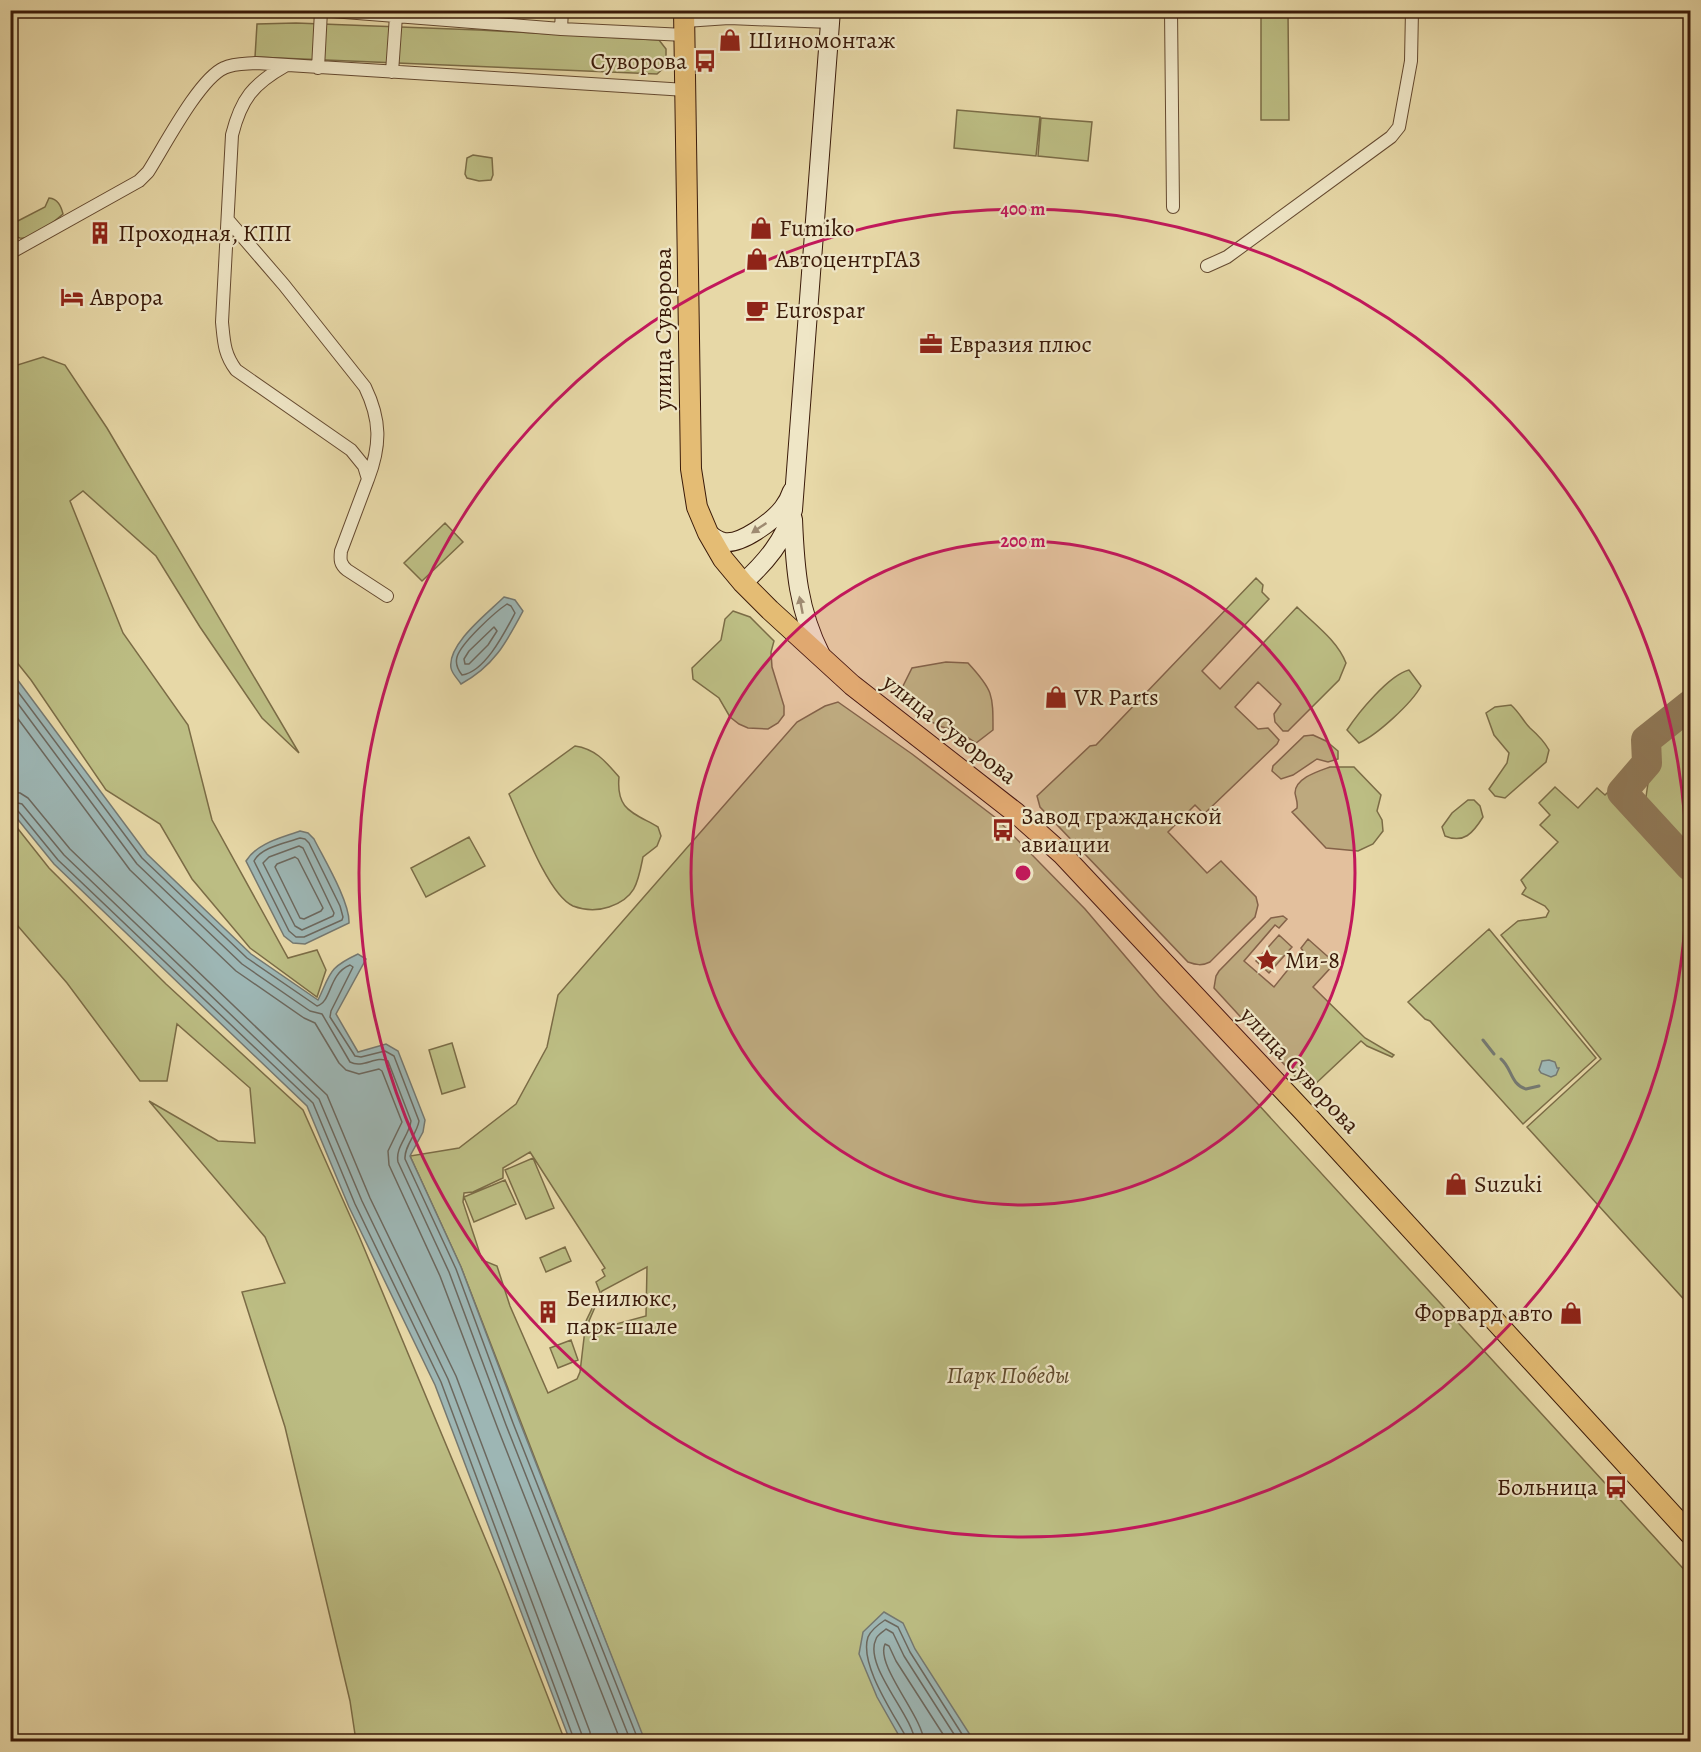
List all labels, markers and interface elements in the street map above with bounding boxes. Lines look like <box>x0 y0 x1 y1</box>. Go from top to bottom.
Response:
place label: Шиномонтаж <box>748 24 895 56</box>
shop icon: Шиномонтаж <box>717 27 743 53</box>
place label: Суворова <box>591 45 687 77</box>
bus stop icon: Суворова <box>692 48 718 74</box>
text: 400 m <box>1001 197 1045 221</box>
place label: Fumiko <box>779 212 854 244</box>
shop icon: Fumiko <box>748 215 774 241</box>
place label: Проходная, КПП <box>118 217 292 249</box>
building icon: Проходная, КПП <box>87 220 113 246</box>
place label: АвтоцентрГАЗ <box>774 243 921 275</box>
shop icon: АвтоцентрГАЗ <box>744 246 770 272</box>
street label: улица Суворова <box>647 248 679 411</box>
place label: Аврора <box>89 281 163 313</box>
hotel icon: Аврора <box>59 284 85 310</box>
place label: Eurospar <box>775 294 865 326</box>
cafe icon: Eurospar <box>744 297 770 323</box>
place label: Евразия плюс <box>949 328 1092 360</box>
office icon: Евразия плюс <box>918 331 944 357</box>
one-way arrow <box>752 522 768 534</box>
text: 200 m <box>1000 529 1046 553</box>
one-way arrow <box>796 596 806 614</box>
street label: улица Суворова <box>875 666 1024 792</box>
place label: VR Parts <box>1073 681 1159 713</box>
shop icon: VR Parts <box>1043 684 1069 710</box>
place label: Завод гражданской авиации <box>1021 800 1222 860</box>
bus stop icon: Завод гражданской авиации <box>990 817 1016 843</box>
centre of rings <box>1013 863 1033 883</box>
place label: Ми-8 <box>1285 944 1340 976</box>
place icon: Ми-8 <box>1254 947 1280 973</box>
street label: улица Суворова <box>1232 999 1367 1140</box>
place label: Suzuki <box>1474 1168 1542 1200</box>
shop icon: Suzuki <box>1443 1171 1469 1197</box>
place label: Бенилюкс, парк-шале <box>566 1282 678 1342</box>
place label: Форвард авто <box>1414 1297 1553 1329</box>
building icon: Бенилюкс, парк-шале <box>535 1299 561 1325</box>
shop icon: Форвард авто <box>1558 1300 1584 1326</box>
park label: Парк Победы <box>947 1359 1069 1391</box>
place label: Больница <box>1497 1471 1598 1503</box>
bus stop icon: Больница <box>1603 1474 1629 1500</box>

